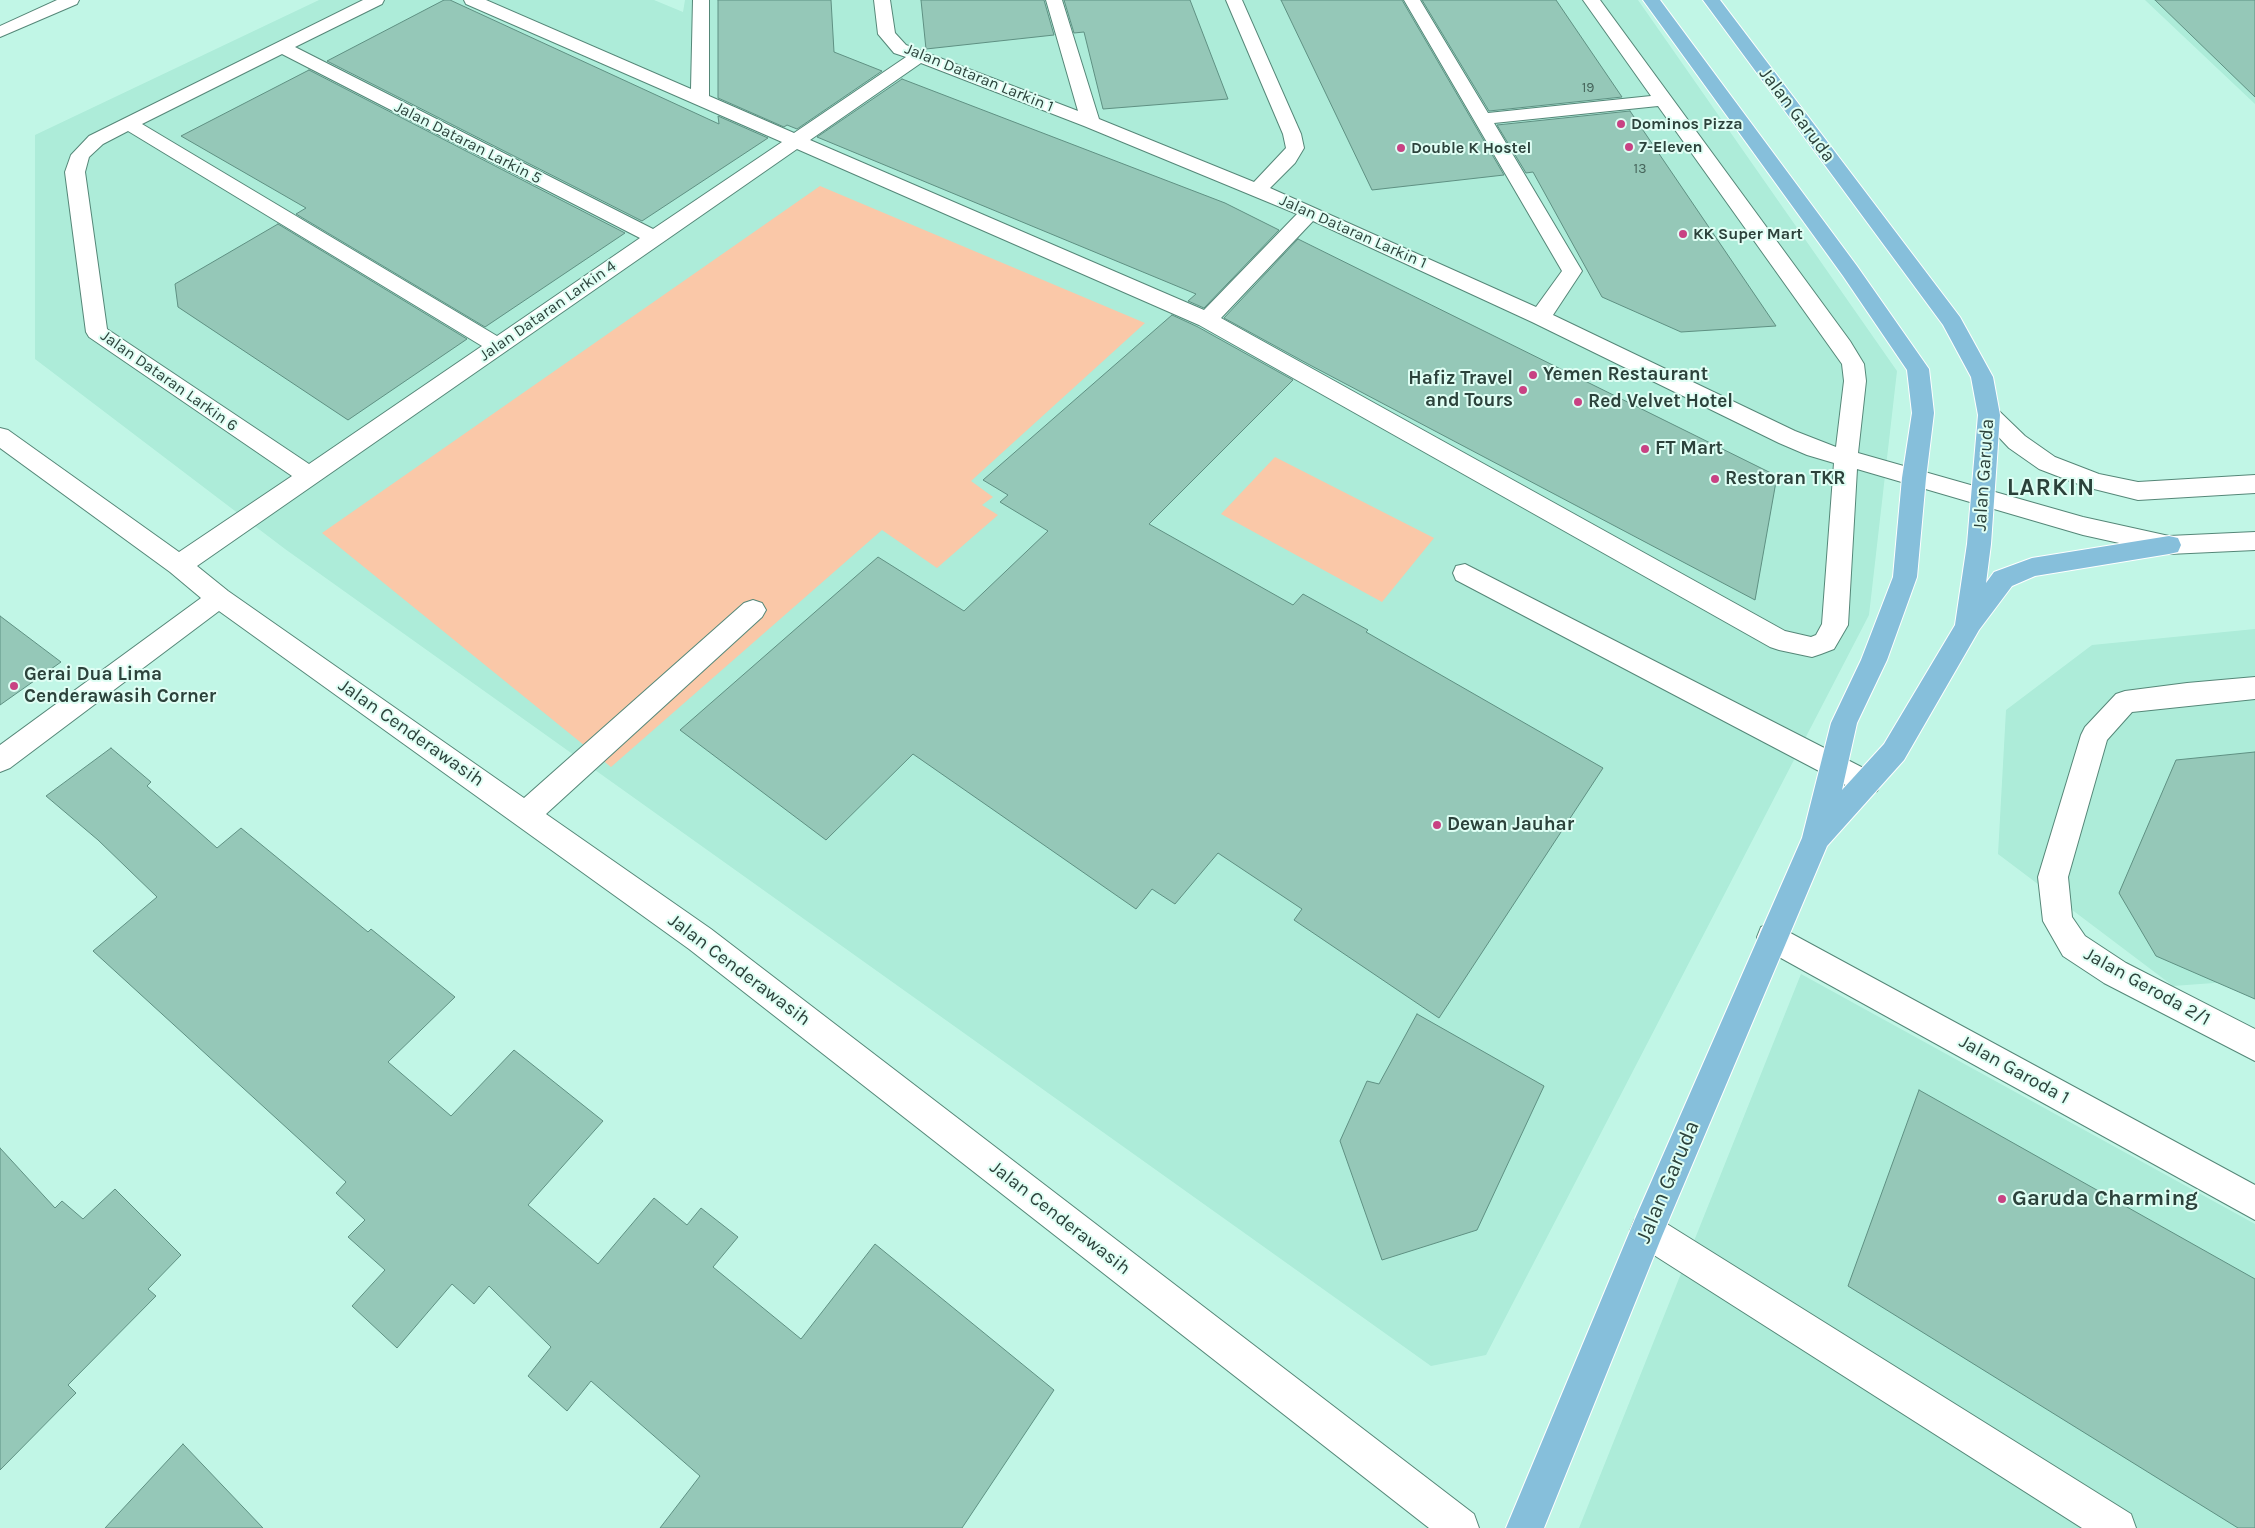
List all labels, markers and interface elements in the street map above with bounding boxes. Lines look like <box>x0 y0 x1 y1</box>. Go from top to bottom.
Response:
street label: Jalan Dataran Larkin 1 <box>902 39 1056 117</box>
street label: Jalan Garuda <box>1754 63 1840 167</box>
house number: 19 <box>1582 80 1594 96</box>
street label: Jalan Dataran Larkin 5 <box>391 98 545 188</box>
place label: Dominos Pizza <box>1631 114 1743 134</box>
marker: Dominos Pizza <box>1615 118 1627 130</box>
place label: 7-Eleven <box>1639 137 1702 157</box>
place label: Double K Hostel <box>1411 138 1531 158</box>
marker: 7-Eleven <box>1623 141 1635 153</box>
marker: Double K Hostel <box>1395 142 1407 154</box>
house number: 13 <box>1634 161 1646 177</box>
street label: Jalan Dataran Larkin 1 <box>1277 191 1429 273</box>
place label: KK Super Mart <box>1693 224 1803 244</box>
marker: KK Super Mart <box>1677 228 1689 240</box>
street label: Jalan Dataran Larkin 4 <box>476 257 620 365</box>
street label: Jalan Dataran Larkin 6 <box>97 326 241 436</box>
place label: Yemen Restaurant <box>1543 364 1708 386</box>
place label: Hafiz Travel and Tours <box>1408 368 1513 412</box>
marker: Yemen Restaurant <box>1527 369 1539 381</box>
marker: Hafiz Travel and Tours <box>1517 384 1529 396</box>
place label: Red Velvet Hotel <box>1588 391 1733 413</box>
marker: Red Velvet Hotel <box>1572 396 1584 408</box>
street label: Jalan Garuda <box>1969 418 1999 532</box>
place label: FT Mart <box>1655 438 1723 460</box>
marker: FT Mart <box>1639 443 1651 455</box>
place label: Restoran TKR <box>1725 468 1846 490</box>
marker: Restoran TKR <box>1709 473 1721 485</box>
district label: LARKIN <box>2006 474 2096 502</box>
place label: Gerai Dua Lima Cenderawasih Corner <box>24 664 216 708</box>
street label: Jalan Cenderawasih <box>334 674 488 792</box>
marker: Gerai Dua Lima Cenderawasih Corner <box>8 680 20 692</box>
place label: Dewan Jauhar <box>1447 814 1574 836</box>
marker: Dewan Jauhar <box>1431 819 1443 831</box>
street label: Jalan Cenderawasih <box>663 909 815 1031</box>
street label: Jalan Geroda 2/1 <box>2080 943 2214 1031</box>
street label: Jalan Garoda 1 <box>1955 1030 2073 1110</box>
street label: Jalan Garuda <box>1630 1117 1706 1247</box>
street label: Jalan Cenderawasih <box>985 1156 1135 1280</box>
place label: Garuda Charming <box>2012 1186 2198 1212</box>
marker: Garuda Charming <box>1996 1193 2008 1205</box>

